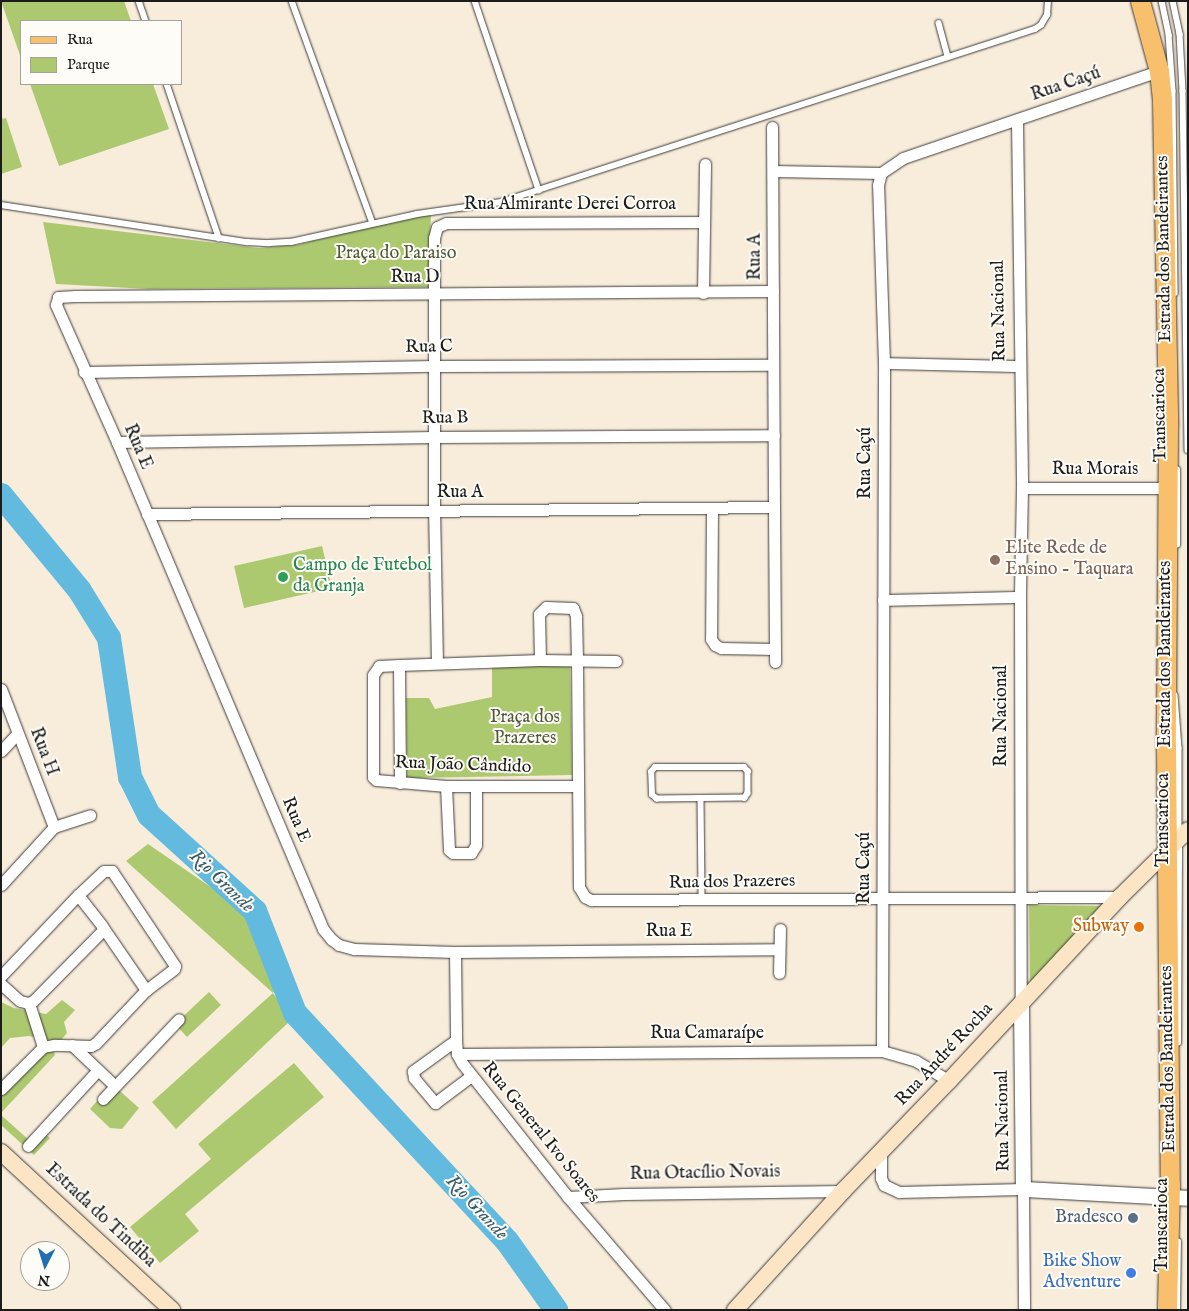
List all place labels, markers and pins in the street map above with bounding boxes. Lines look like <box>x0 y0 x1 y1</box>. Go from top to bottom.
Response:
place label: Elite Rede de Ensino - Taquara <box>1005 539 1134 582</box>
marker: Elite Rede de Ensino - Taquara <box>989 554 1001 566</box>
place label: Campo de Futebol da Granja <box>293 556 432 598</box>
marker: Campo de Futebol da Granja <box>277 571 289 583</box>
place label: Subway <box>1073 916 1129 938</box>
marker: Subway <box>1133 921 1145 933</box>
place label: Bradesco <box>1055 1207 1123 1229</box>
marker: Bradesco <box>1127 1212 1139 1224</box>
place label: Bike Show Adventure <box>1043 1252 1121 1294</box>
marker: Bike Show Adventure <box>1125 1267 1137 1279</box>

